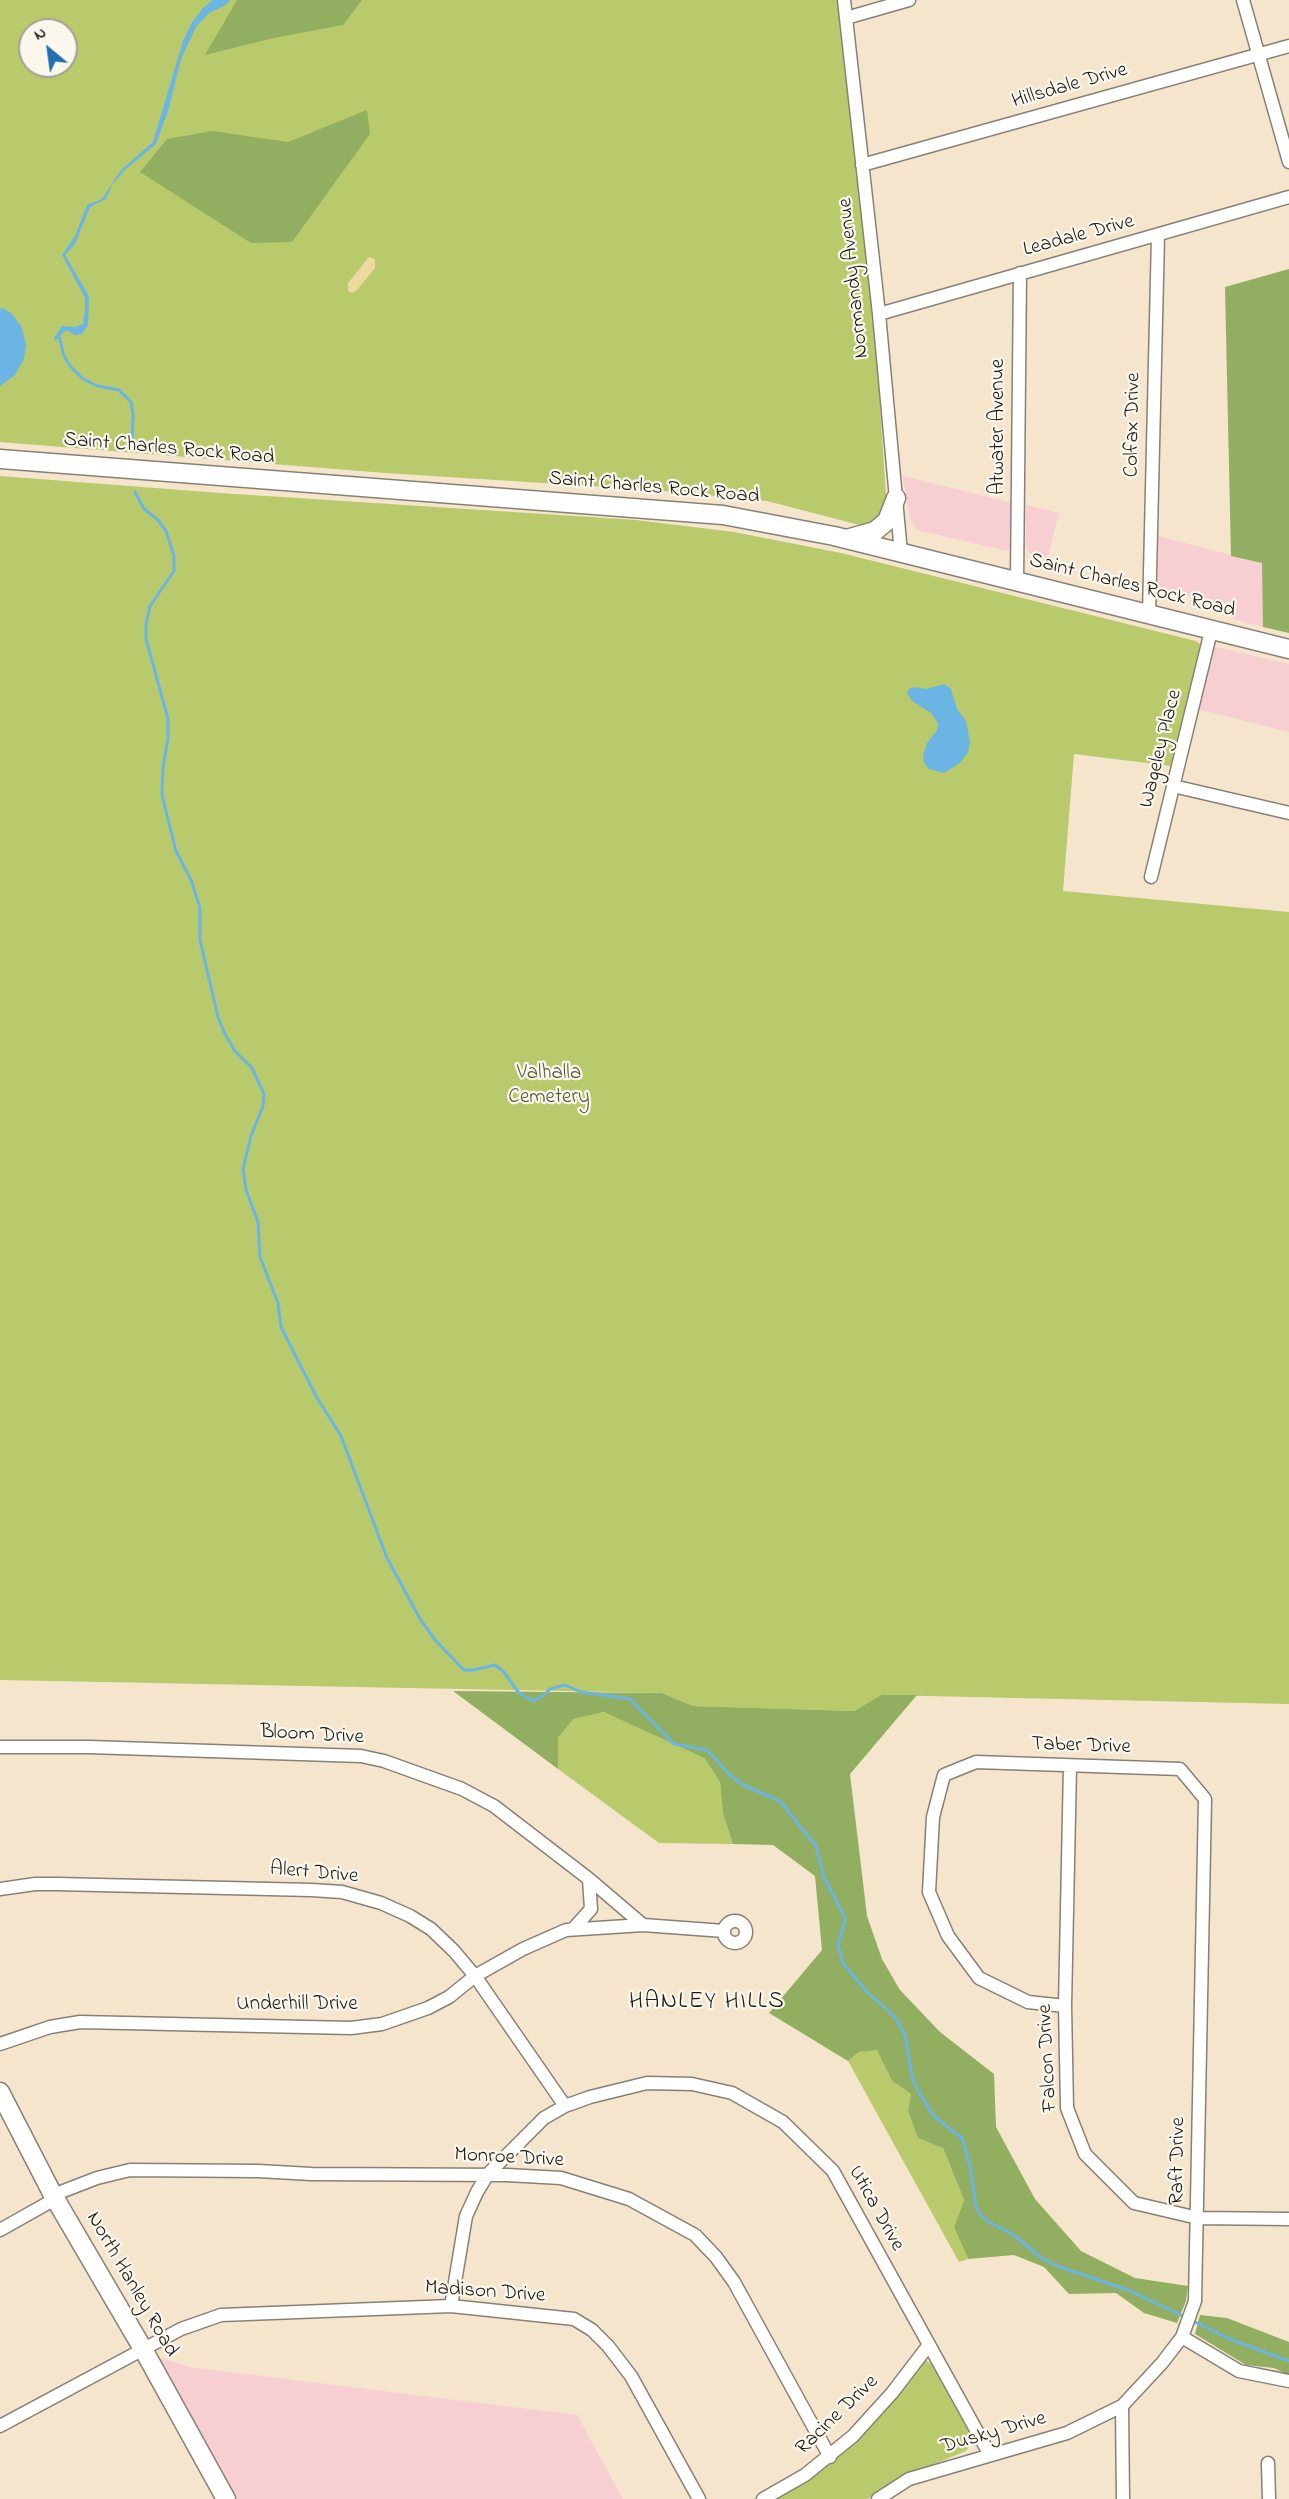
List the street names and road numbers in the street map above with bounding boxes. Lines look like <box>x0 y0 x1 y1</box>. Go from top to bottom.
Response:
street label: Hillsdale Drive <box>1009 59 1131 115</box>
street label: Normandy Avenue <box>834 197 876 359</box>
street label: Leadale Drive <box>1021 210 1137 264</box>
street label: Atwater Avenue <box>987 359 1013 495</box>
street label: Colfax Drive <box>1120 372 1148 478</box>
street label: Saint Charles Rock Road <box>63 428 275 472</box>
street label: Saint Charles Rock Road <box>548 467 760 511</box>
street label: Saint Charles Rock Road <box>1026 549 1238 625</box>
street label: Wageley Place <box>1135 687 1189 811</box>
street label: Bloom Drive <box>260 1721 364 1751</box>
street label: Taber Drive <box>1031 1733 1131 1761</box>
street label: Alert Drive <box>269 1858 359 1890</box>
street label: Underhill Drive <box>236 1993 358 2019</box>
street label: Falcon Drive <box>1034 2003 1064 2113</box>
street label: Raft Drive <box>1166 2117 1192 2205</box>
street label: Monroe Drive <box>453 2144 565 2174</box>
street label: Utica Drive <box>841 2162 909 2256</box>
street label: North Hanley Road <box>79 2208 183 2362</box>
street label: Madison Drive <box>424 2276 546 2310</box>
street label: Racine Drive <box>792 2370 884 2462</box>
street label: Dusky Drive <box>939 2407 1049 2461</box>

